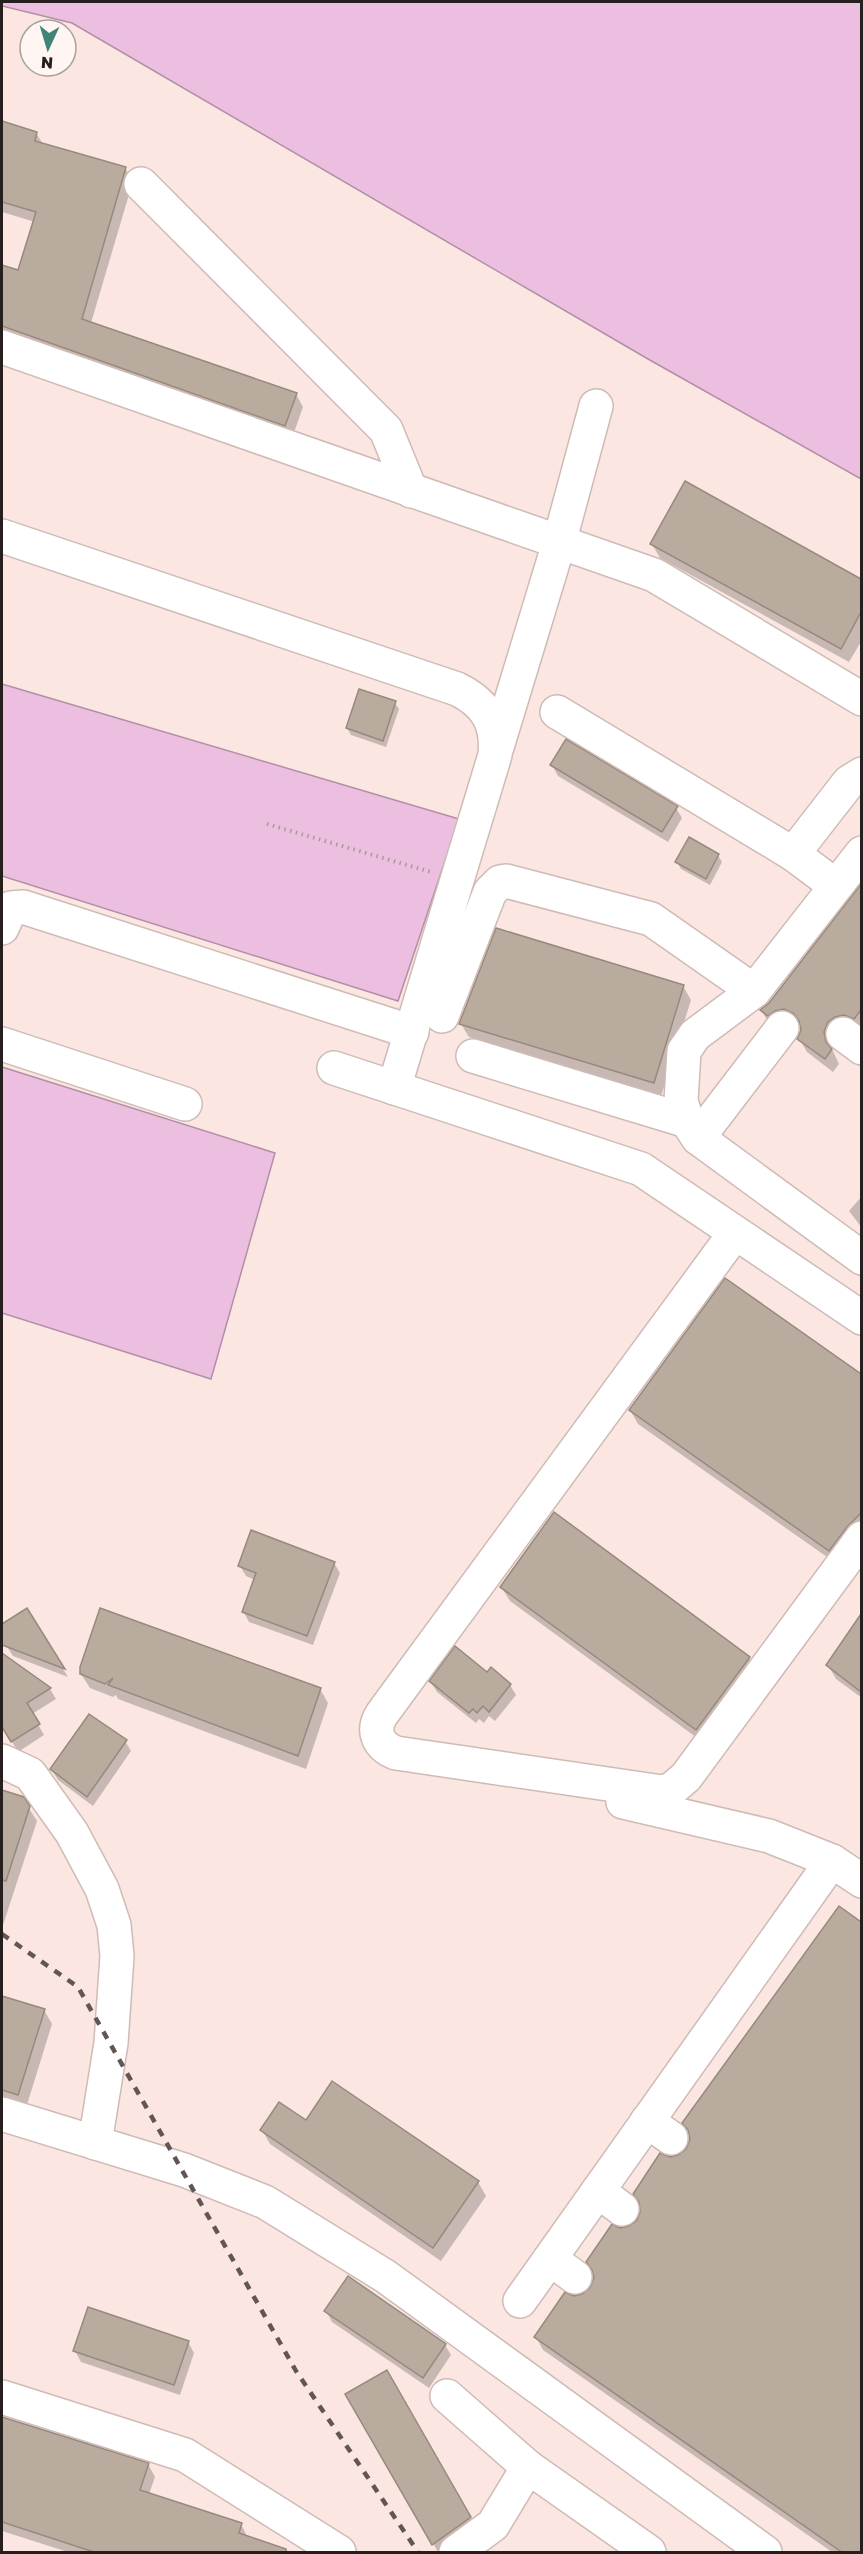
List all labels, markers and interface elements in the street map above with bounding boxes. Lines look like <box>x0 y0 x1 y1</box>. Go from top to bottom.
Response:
north arrow <box>18 18 78 78</box>
text: N <box>40 53 54 73</box>

